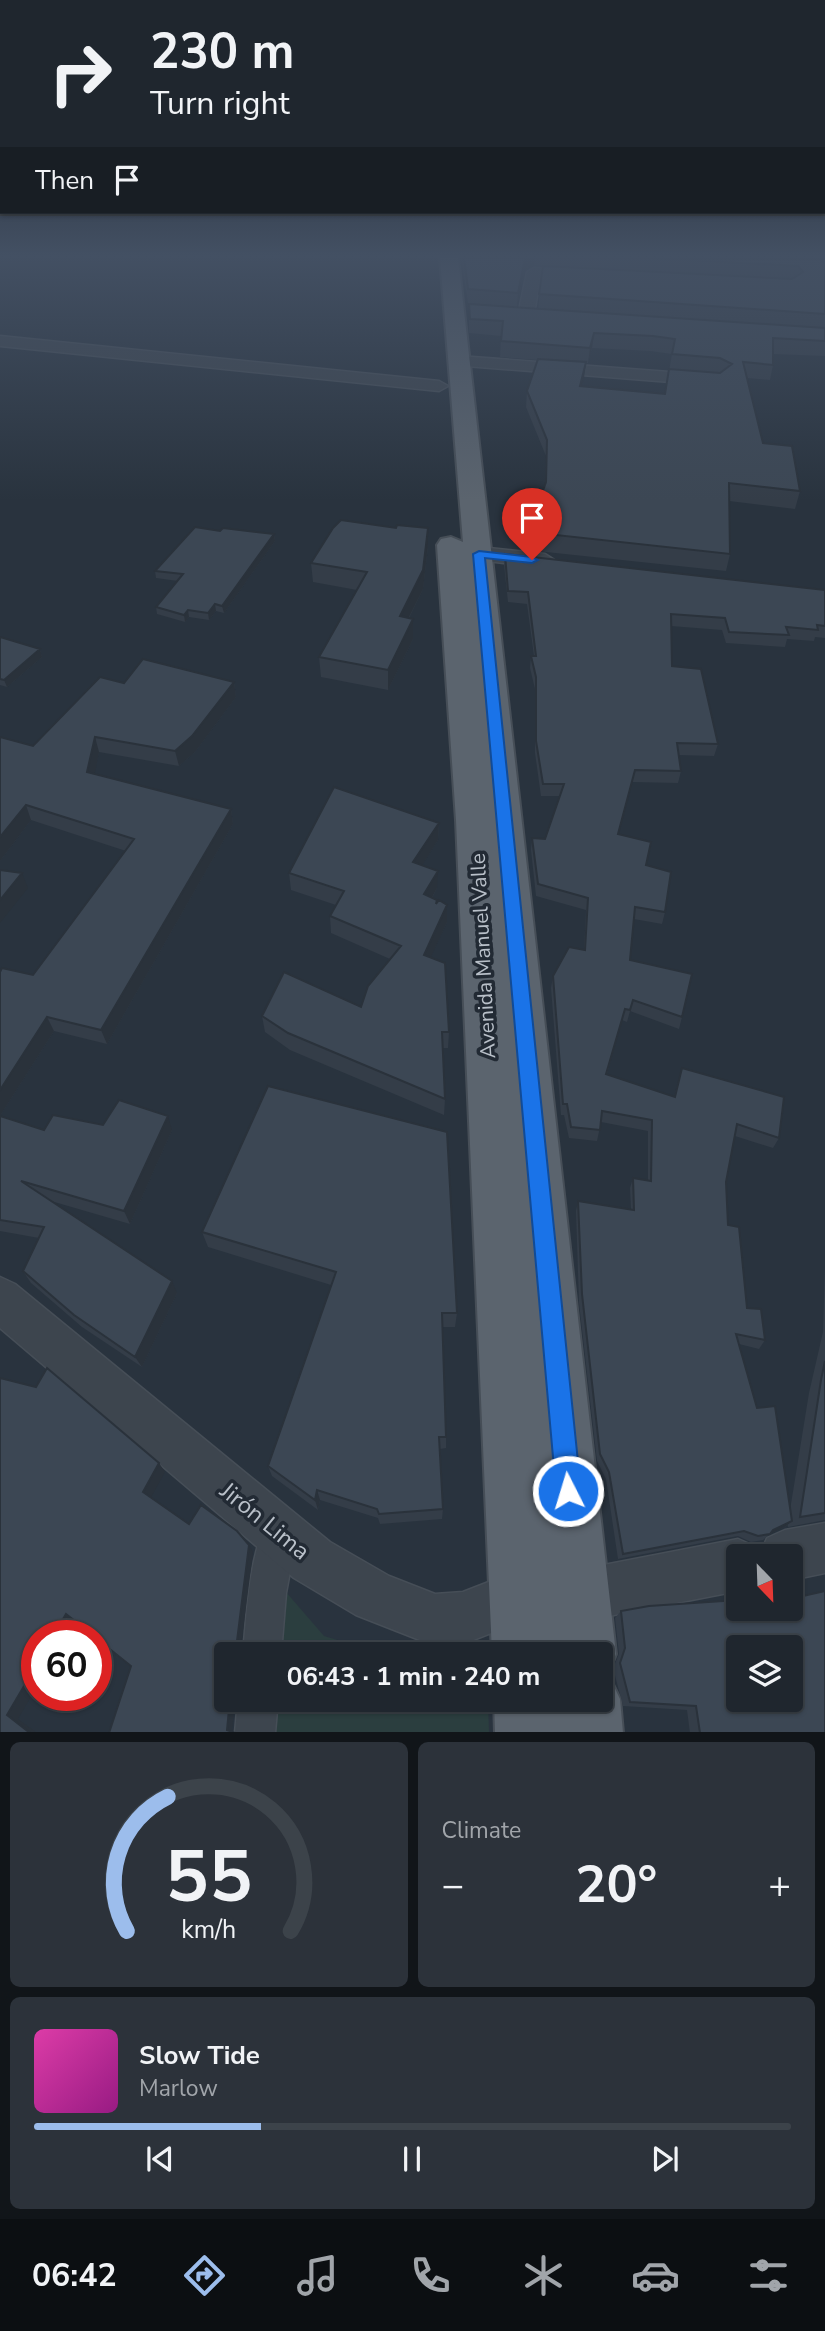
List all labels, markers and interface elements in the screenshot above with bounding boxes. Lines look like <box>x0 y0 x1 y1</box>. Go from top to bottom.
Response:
text: 230 m <box>150 18 294 85</box>
icon: right <box>35 28 126 119</box>
text: Turn right <box>150 82 290 125</box>
icon: arrive <box>108 161 146 199</box>
text: Then <box>35 163 94 198</box>
pin <box>502 488 562 560</box>
icon: arrive <box>513 499 551 537</box>
street label: Avenida Manuel Valle <box>464 853 502 1059</box>
position arrow <box>531 1454 605 1528</box>
street label: Jirón Lima <box>213 1474 317 1567</box>
north arrow <box>726 1544 803 1620</box>
map controls <box>726 1544 803 1712</box>
speed limit sign: 60 <box>21 1620 112 1711</box>
button: layers <box>726 1635 803 1712</box>
text: 06:43 · 1 min · 240 m <box>287 1659 540 1694</box>
text: Climate <box>442 1815 521 1846</box>
text: 55 <box>165 1827 252 1927</box>
text: 20° <box>575 1849 657 1920</box>
text: − <box>442 1860 464 1911</box>
text: + <box>768 1860 791 1911</box>
text: km/h <box>181 1912 236 1946</box>
text: Slow Tide <box>139 2038 260 2073</box>
text: Marlow <box>139 2073 218 2104</box>
icon: previous <box>141 2140 179 2178</box>
icon: pause <box>393 2140 431 2178</box>
icon: next <box>646 2140 684 2178</box>
icon: directions <box>180 2251 229 2300</box>
icon: music <box>293 2251 342 2300</box>
icon: phone <box>406 2251 455 2300</box>
icon: climate <box>519 2251 568 2300</box>
icon: car <box>631 2251 680 2300</box>
icon: filters <box>744 2251 793 2300</box>
text: 06:42 <box>32 2254 117 2297</box>

